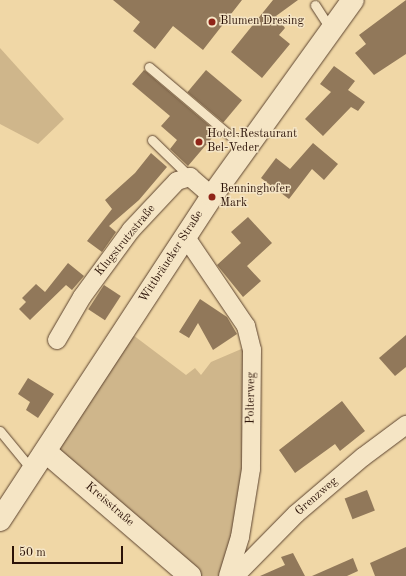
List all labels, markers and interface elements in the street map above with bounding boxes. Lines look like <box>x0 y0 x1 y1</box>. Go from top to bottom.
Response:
place label: Blumen Dresing <box>220 15 304 29</box>
marker: Blumen Dresing <box>207 17 217 27</box>
place label: Hotel-Restaurant Bel-Veder <box>207 128 297 156</box>
marker: Hotel-Restaurant Bel-Veder <box>194 137 204 147</box>
place label: Benninghofer Mark <box>220 183 290 211</box>
marker: Benninghofer Mark <box>207 192 217 202</box>
street label: Klugstrutzstraße <box>93 202 159 280</box>
street label: Wittbräucker Straße <box>137 208 207 306</box>
street label: Polterweg <box>244 372 260 424</box>
street label: Grenzweg <box>293 475 341 519</box>
street label: Kreisstraße <box>82 480 136 530</box>
scale bar <box>14 538 125 564</box>
text: 50 m <box>19 547 46 559</box>

